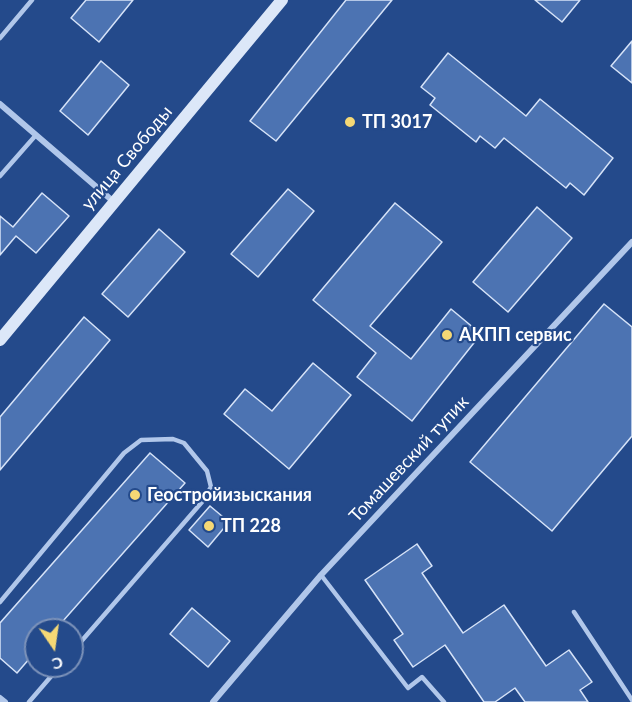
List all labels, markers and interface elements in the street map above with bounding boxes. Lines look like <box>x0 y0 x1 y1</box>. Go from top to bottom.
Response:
street label: улица Свободы <box>77 101 177 215</box>
place label: ТП 3017 <box>362 111 432 133</box>
marker: ТП 3017 <box>343 115 357 129</box>
place label: АКПП сервис <box>459 324 572 346</box>
marker: АКПП сервис <box>440 328 454 342</box>
street label: Томашевский тупик <box>345 391 473 527</box>
place label: Геостройизыскания <box>147 484 312 506</box>
marker: Геостройизыскания <box>128 488 142 502</box>
place label: ТП 228 <box>221 515 281 537</box>
marker: ТП 228 <box>202 519 216 533</box>
north arrow <box>24 618 84 678</box>
text: С <box>50 654 65 675</box>

